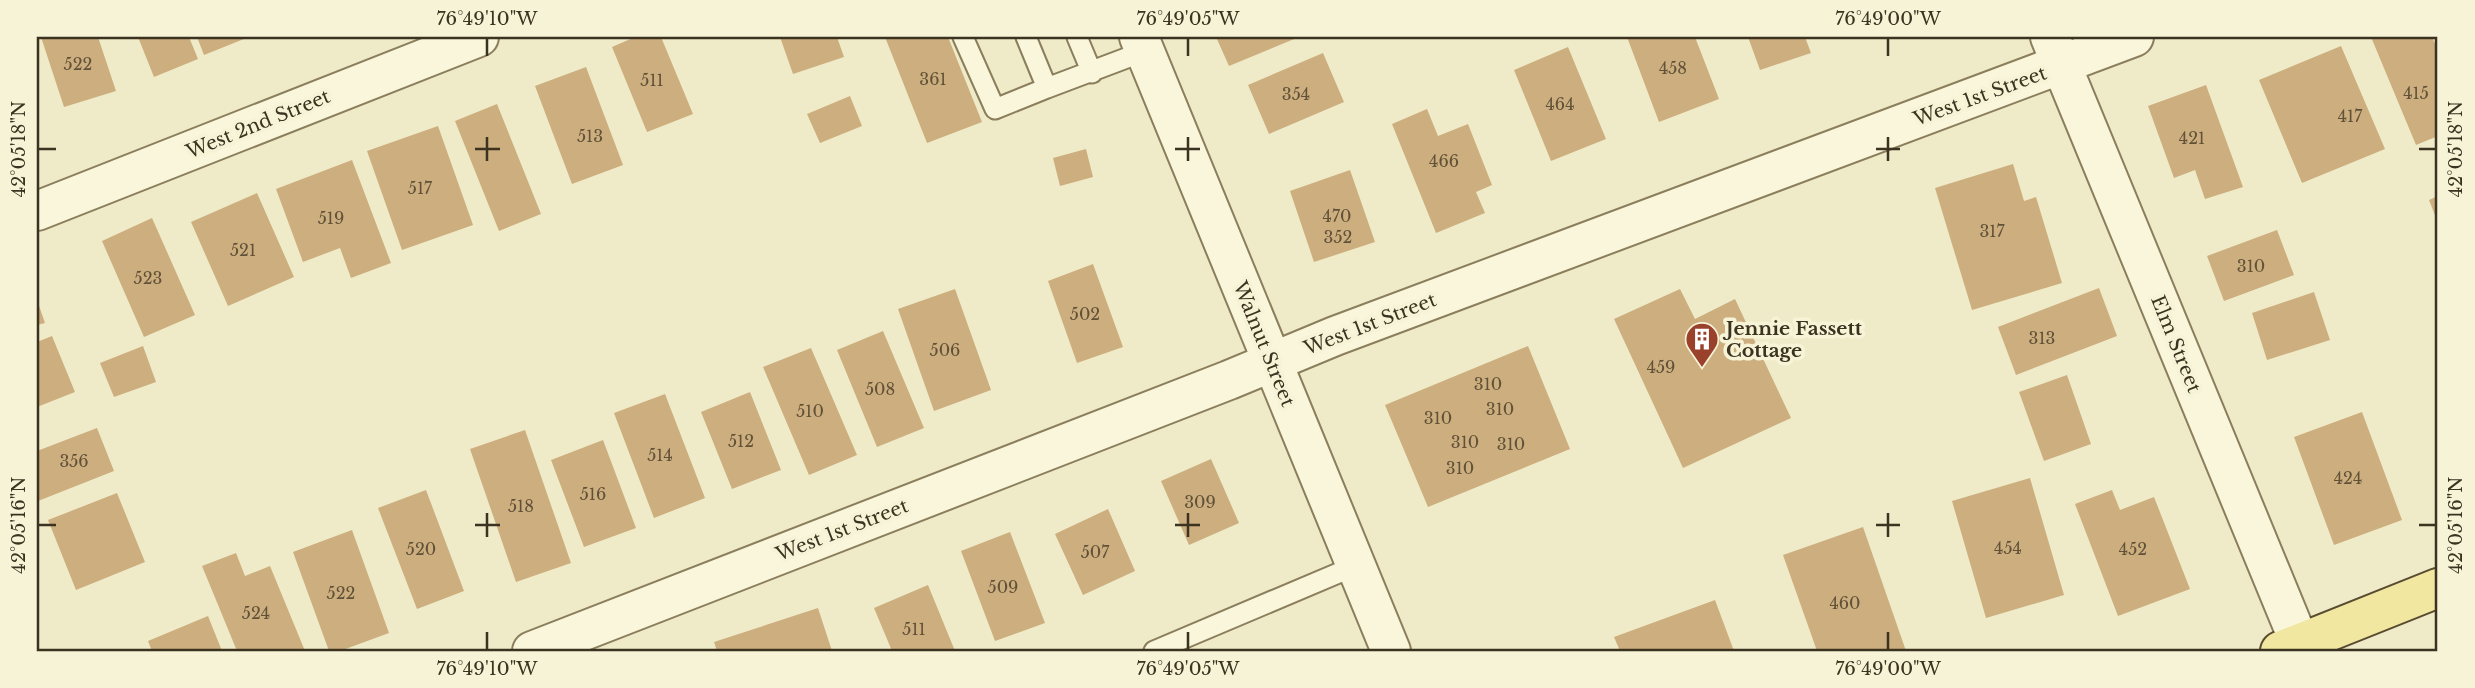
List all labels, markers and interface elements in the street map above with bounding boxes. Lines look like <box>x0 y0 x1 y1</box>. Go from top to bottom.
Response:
text: 76°49'10"W <box>437 8 538 30</box>
text: 76°49'05"W <box>1136 8 1240 30</box>
text: 76°49'00"W <box>1835 8 1942 30</box>
house number: 522 <box>64 54 92 74</box>
house number: 458 <box>1659 58 1687 78</box>
street label: West 1st Street <box>1909 61 2050 131</box>
house number: 361 <box>919 69 947 89</box>
house number: 511 <box>640 70 664 90</box>
house number: 415 <box>2403 83 2429 103</box>
street label: West 2nd Street <box>182 84 334 164</box>
house number: 354 <box>1282 84 1310 104</box>
house number: 464 <box>1545 94 1575 114</box>
text: 42°05'18"N <box>8 101 30 197</box>
text: 42°05'18"N <box>2445 101 2467 197</box>
house number: 417 <box>2338 106 2363 126</box>
house number: 513 <box>577 126 603 146</box>
house number: 421 <box>2179 128 2205 148</box>
house number: 466 <box>1429 151 1459 171</box>
house number: 517 <box>408 178 433 198</box>
house number: 470 <box>1323 206 1351 226</box>
house number: 519 <box>318 208 344 228</box>
house number: 317 <box>1979 221 2005 241</box>
house number: 352 <box>1324 227 1352 247</box>
house number: 521 <box>230 240 256 260</box>
house number: 310 <box>2237 256 2265 276</box>
house number: 523 <box>134 268 162 288</box>
street label: Walnut Street <box>1228 277 1300 411</box>
street label: West 1st Street <box>1300 288 1440 360</box>
street label: Elm Street <box>2146 292 2206 397</box>
house number: 502 <box>1070 304 1100 324</box>
place label: Jennie Fassett Cottage <box>1722 317 1863 362</box>
building icon: Jennie Fassett Cottage <box>1683 320 1721 369</box>
house number: 313 <box>2029 328 2055 348</box>
house number: 506 <box>930 340 960 360</box>
house number: 459 <box>1647 357 1675 377</box>
house number: 310 <box>1474 374 1502 394</box>
house number: 508 <box>865 379 895 399</box>
house number: 310 <box>1486 399 1514 419</box>
house number: 510 <box>796 401 824 421</box>
house number: 310 <box>1424 408 1452 428</box>
house number: 512 <box>728 431 754 451</box>
house number: 310 <box>1451 432 1479 452</box>
house number: 310 <box>1497 434 1525 454</box>
house number: 514 <box>647 445 673 465</box>
house number: 356 <box>59 451 89 471</box>
house number: 310 <box>1446 458 1474 478</box>
house number: 424 <box>2334 468 2362 488</box>
text: 42°05'16"N <box>8 476 30 574</box>
text: 42°05'16"N <box>2445 476 2467 574</box>
house number: 516 <box>580 484 606 504</box>
house number: 309 <box>1184 492 1216 512</box>
street label: West 1st Street <box>772 494 912 566</box>
house number: 518 <box>508 496 534 516</box>
house number: 454 <box>1994 538 2022 558</box>
house number: 520 <box>406 539 436 559</box>
house number: 452 <box>2119 539 2147 559</box>
house number: 507 <box>1081 542 1110 562</box>
house number: 509 <box>988 577 1018 597</box>
house number: 522 <box>327 583 355 603</box>
house number: 460 <box>1829 593 1861 613</box>
house number: 524 <box>242 603 270 623</box>
house number: 511 <box>902 619 926 639</box>
text: 76°49'10"W <box>437 658 538 680</box>
text: 76°49'05"W <box>1136 658 1240 680</box>
text: 76°49'00"W <box>1835 658 1942 680</box>

